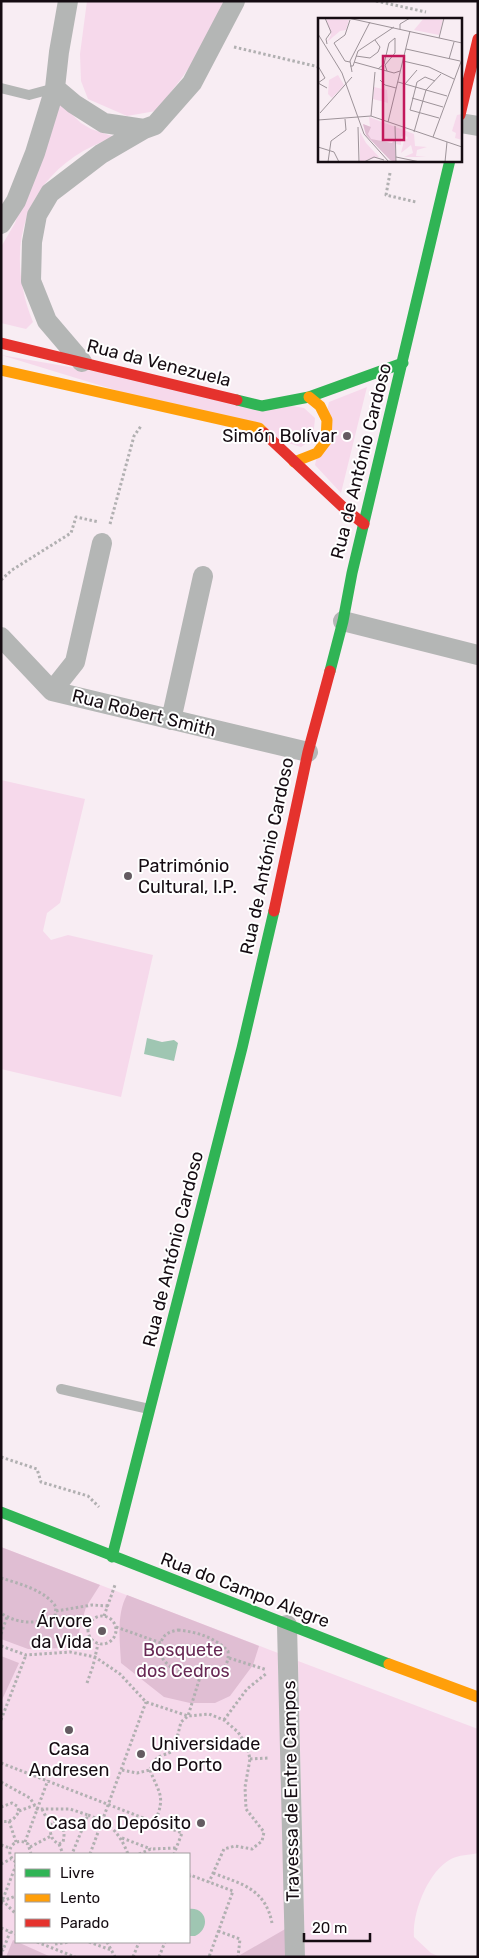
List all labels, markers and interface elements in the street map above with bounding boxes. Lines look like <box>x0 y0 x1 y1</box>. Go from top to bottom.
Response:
inset map <box>318 18 462 161</box>
street label: Rua da Venezuela <box>85 334 233 392</box>
street label: Rua de António Cardoso <box>326 361 396 561</box>
place label: Simón Bolívar <box>222 425 337 447</box>
marker: Simón Bolívar <box>341 430 353 442</box>
street label: Rua Robert Smith <box>70 684 218 742</box>
street label: Rua de António Cardoso <box>235 755 299 957</box>
place label: Património Cultural, I.P. <box>138 855 237 898</box>
marker: Património Cultural, I.P. <box>122 870 134 882</box>
street label: Rua de António Cardoso <box>138 1149 208 1349</box>
street label: Rua do Campo Alegre <box>157 1548 333 1632</box>
place label: Árvore da Vida <box>31 1610 92 1653</box>
marker: Árvore da Vida <box>96 1625 108 1637</box>
park label: Bosquete dos Cedros <box>136 1639 230 1682</box>
street label: Travessa de Entre Campos <box>278 1680 304 1902</box>
marker: Casa Andresen <box>63 1724 75 1736</box>
place label: Universidade do Porto <box>151 1733 260 1776</box>
place label: Casa Andresen <box>29 1738 109 1781</box>
marker: Universidade do Porto <box>135 1748 147 1760</box>
place label: Casa do Depósito <box>46 1812 191 1834</box>
marker: Casa do Depósito <box>195 1817 207 1829</box>
legend <box>15 1853 190 1943</box>
text: Livre <box>60 1864 94 1882</box>
text: Lento <box>60 1889 100 1907</box>
scale bar <box>304 1910 370 1942</box>
text: Parado <box>60 1914 109 1932</box>
text: 20 m <box>312 1919 347 1937</box>

